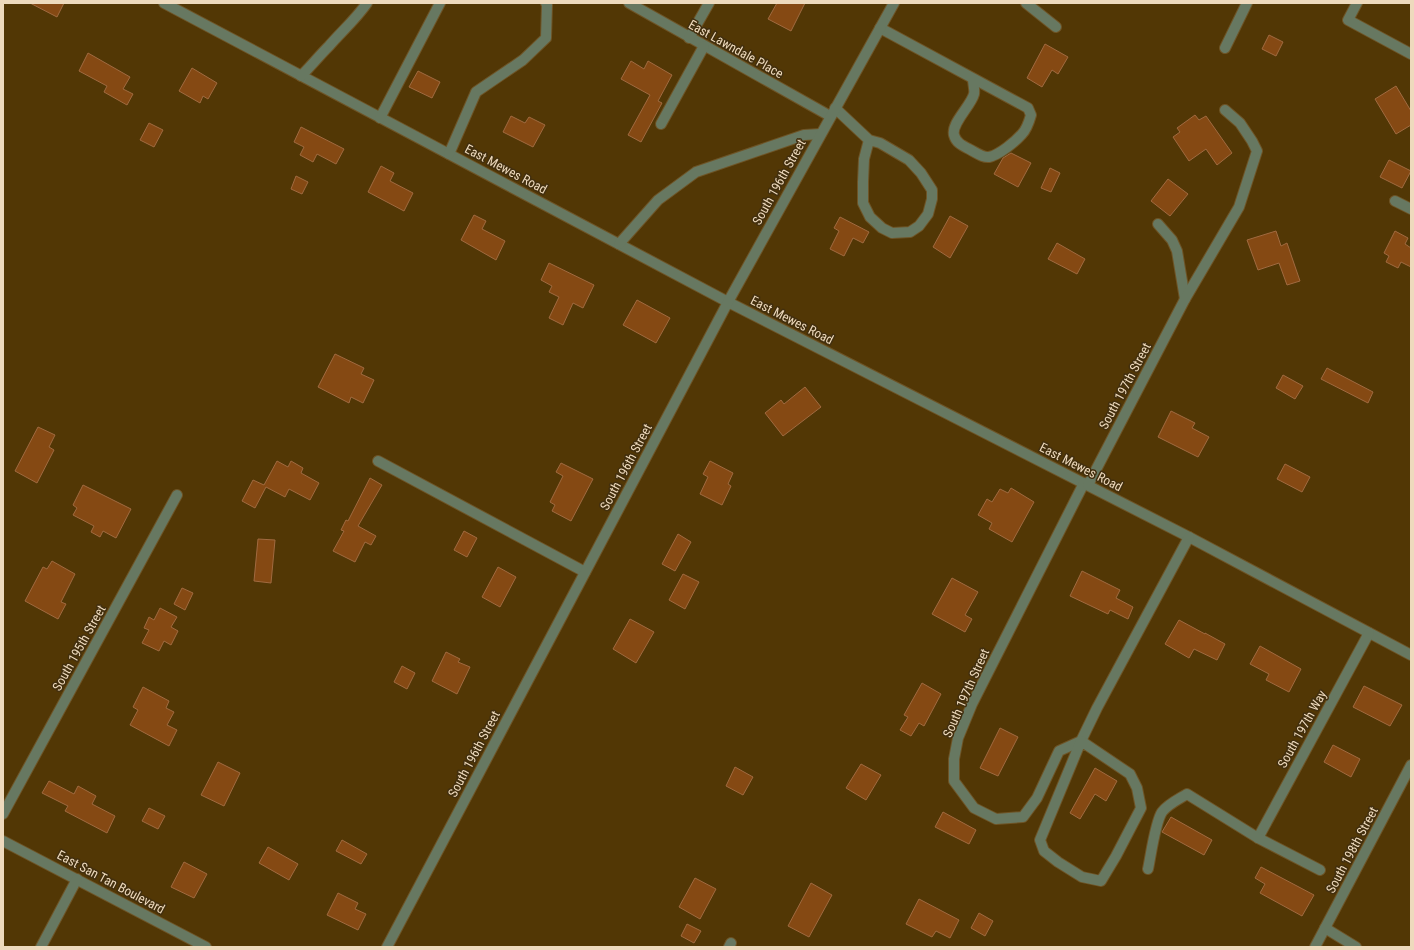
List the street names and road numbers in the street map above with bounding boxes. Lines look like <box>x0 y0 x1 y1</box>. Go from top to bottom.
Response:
street label: East Lawndale Place <box>686 17 786 81</box>
street label: South 196th Street <box>749 136 809 227</box>
street label: East Mewes Road <box>462 141 550 197</box>
street label: East Mewes Road <box>748 293 836 347</box>
street label: South 197th Street <box>1096 340 1154 432</box>
street label: South 196th Street <box>597 421 655 513</box>
street label: East Mewes Road <box>1037 440 1125 494</box>
street label: South 195th Street <box>49 602 109 693</box>
street label: South 197th Street <box>940 646 992 740</box>
street label: South 197th Way <box>1275 687 1330 770</box>
street label: South 196th Street <box>445 708 503 800</box>
street label: South 198th Street <box>1323 804 1381 896</box>
street label: East San Tan Boulevard <box>55 847 167 917</box>

